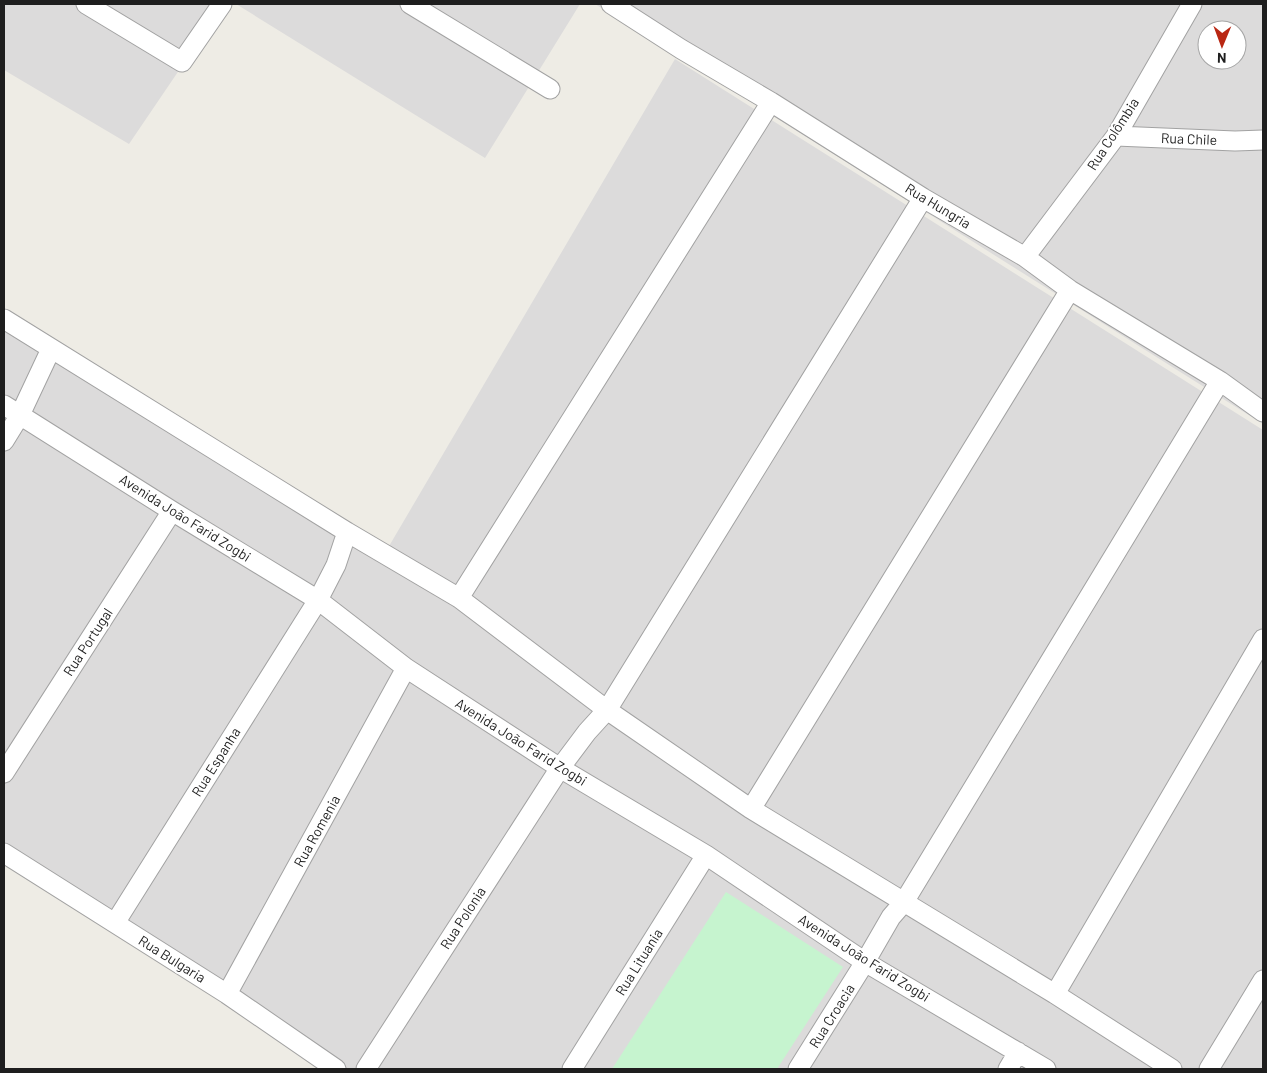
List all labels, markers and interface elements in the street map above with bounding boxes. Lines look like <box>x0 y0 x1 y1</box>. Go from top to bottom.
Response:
north arrow <box>1197 20 1247 70</box>
text: N <box>1217 50 1227 67</box>
street label: Rua Colômbia <box>1083 94 1142 173</box>
street label: Rua Chile <box>1161 129 1217 148</box>
street label: Rua Hungria <box>902 179 974 232</box>
street label: Avenida João Farid Zogbi <box>116 470 254 565</box>
street label: Rua Portugal <box>59 605 116 679</box>
street label: Avenida João Farid Zogbi <box>452 694 590 789</box>
street label: Rua Espanha <box>188 724 244 799</box>
street label: Rua Romenia <box>290 792 343 870</box>
street label: Rua Polonia <box>436 883 489 952</box>
street label: Avenida João Farid Zogbi <box>795 910 933 1005</box>
street label: Rua Lituania <box>611 925 666 998</box>
street label: Rua Bulgaria <box>136 931 209 986</box>
street label: Rua Croacia <box>805 981 858 1051</box>

